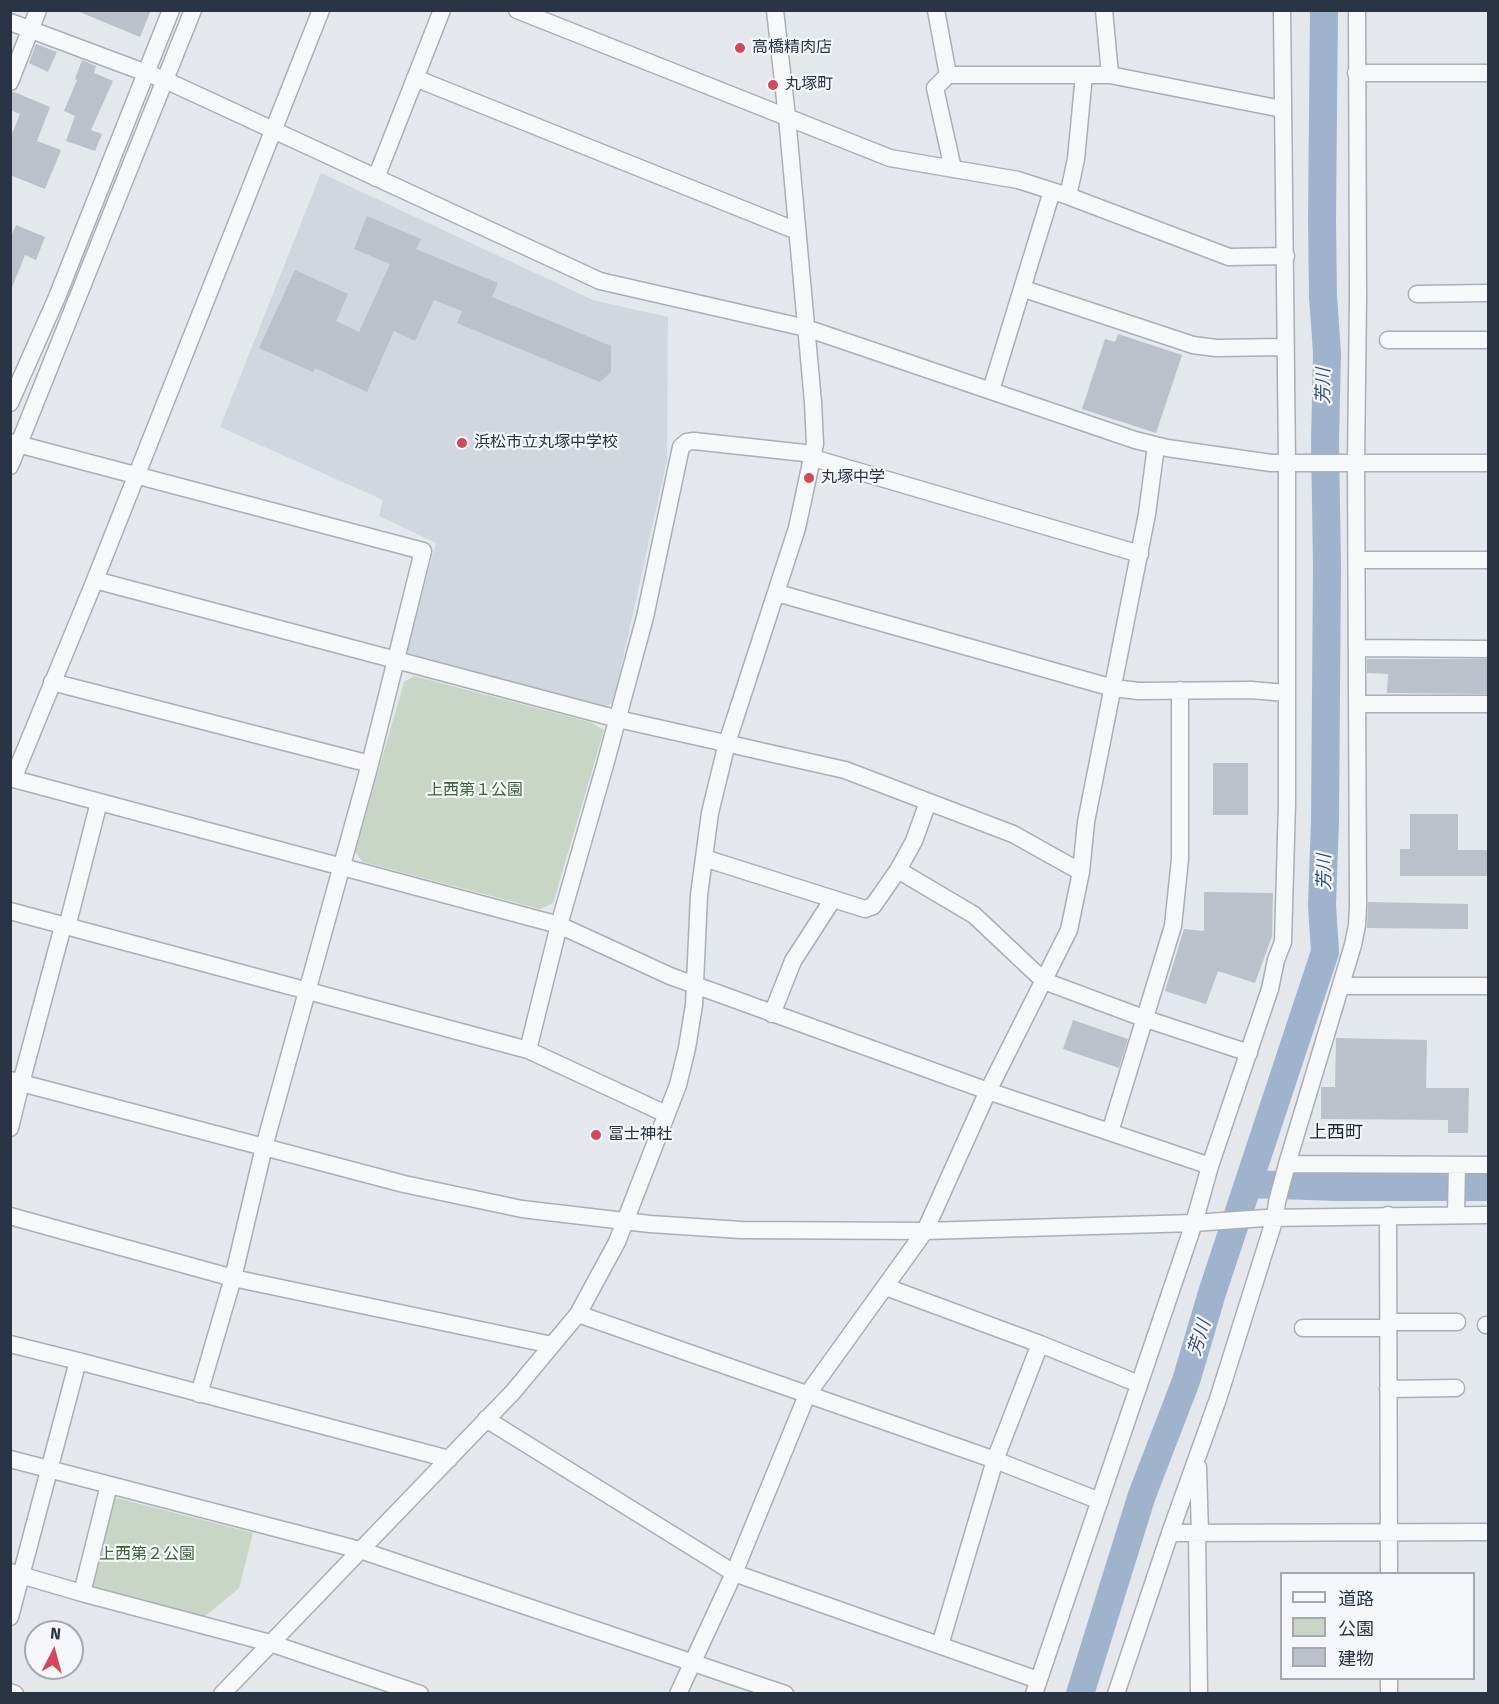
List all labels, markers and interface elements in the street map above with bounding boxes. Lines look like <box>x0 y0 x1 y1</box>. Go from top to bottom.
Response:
place label: 高橋精肉店 <box>752 38 832 58</box>
marker: 高橋精肉店 <box>733 41 747 55</box>
place label: 丸塚町 <box>785 75 833 95</box>
marker: 丸塚町 <box>766 78 780 92</box>
water label: 芳川 <box>1313 368 1335 404</box>
place label: 浜松市立丸塚中学校 <box>474 433 618 453</box>
marker: 浜松市立丸塚中学校 <box>455 436 469 450</box>
place label: 丸塚中学 <box>821 468 885 488</box>
marker: 丸塚中学 <box>802 471 816 485</box>
park label: 上西第１公園 <box>427 781 523 801</box>
water label: 芳川 <box>1314 854 1336 890</box>
district label: 上西町 <box>1309 1122 1363 1144</box>
place label: 冨士神社 <box>608 1125 672 1145</box>
marker: 冨士神社 <box>589 1128 603 1142</box>
water label: 芳川 <box>1184 1318 1216 1358</box>
park label: 上西第２公園 <box>99 1545 195 1565</box>
legend <box>1280 1572 1475 1680</box>
text: 道路 <box>1338 1588 1374 1610</box>
text: 公園 <box>1338 1618 1374 1640</box>
north arrow <box>24 1620 84 1680</box>
text: N <box>49 1624 62 1644</box>
text: 建物 <box>1338 1648 1374 1670</box>

